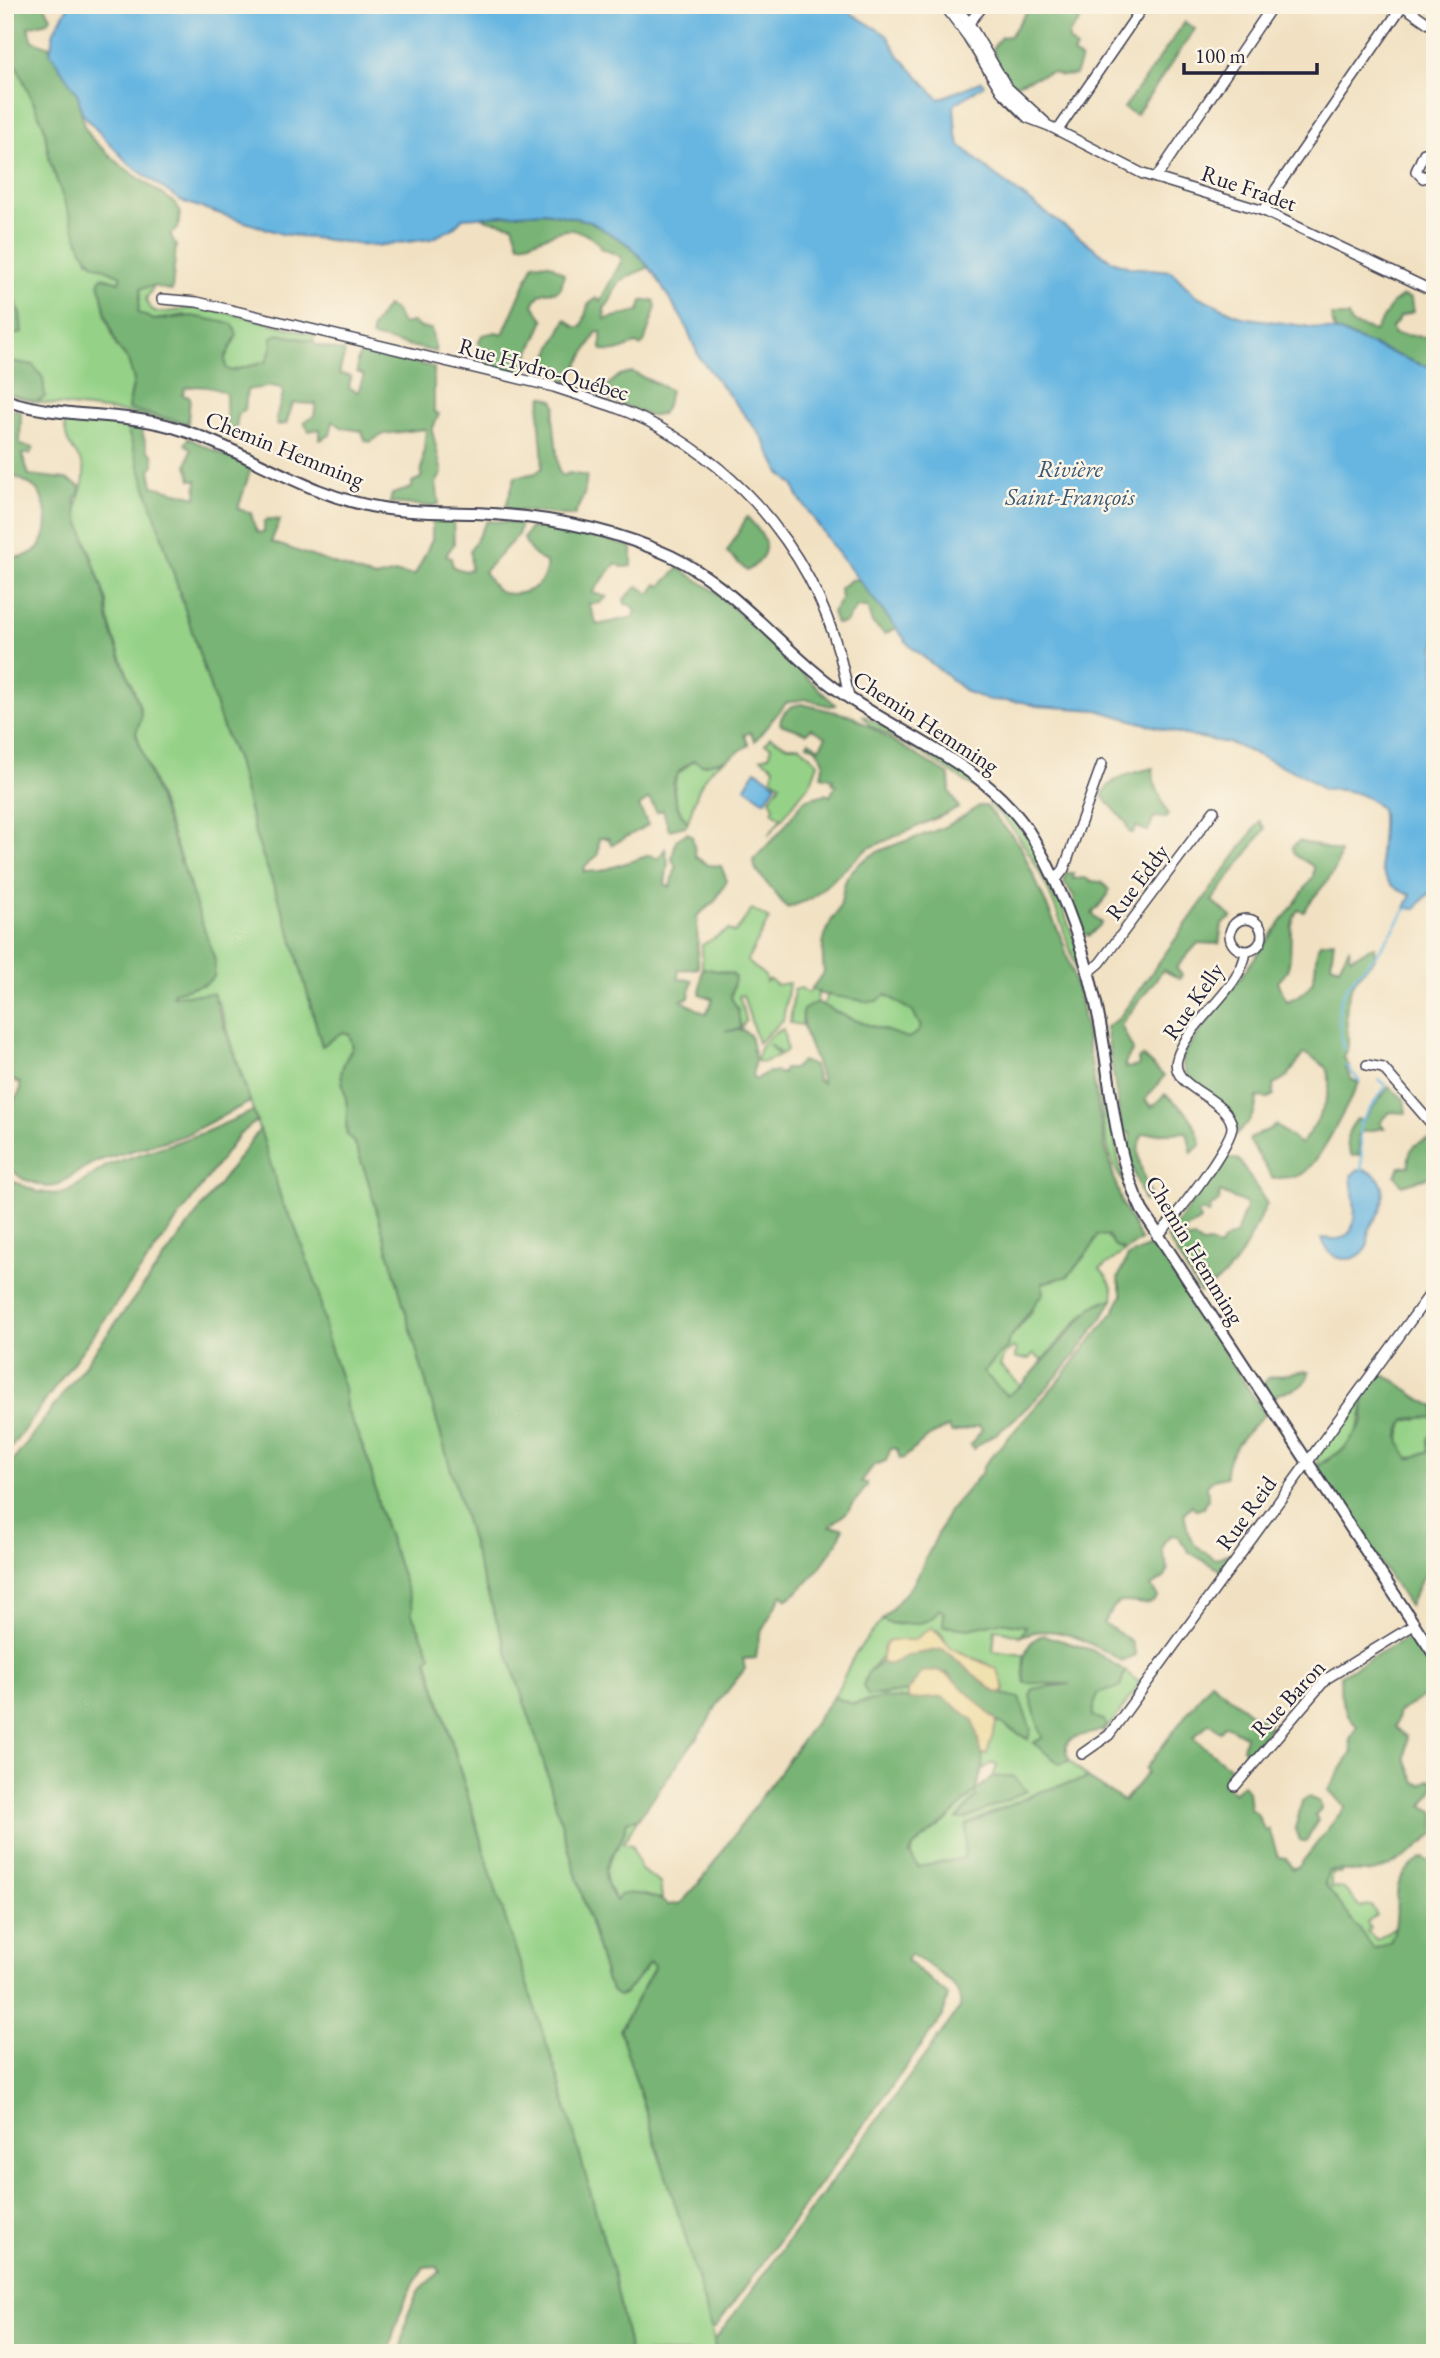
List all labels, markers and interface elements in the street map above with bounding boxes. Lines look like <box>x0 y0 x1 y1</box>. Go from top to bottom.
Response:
scale bar <box>1184 32 1318 76</box>
text: 100 m <box>1195 42 1246 69</box>
street label: Rue Fradet <box>1198 158 1301 218</box>
street label: Rue Hydro-Québec <box>455 330 633 408</box>
street label: Chemin Hemming <box>201 404 370 495</box>
water label: Rivière Saint-François <box>1004 453 1135 512</box>
street label: Chemin Hemming <box>847 664 1006 781</box>
street label: Rue Eddy <box>1099 837 1176 926</box>
street label: Rue Kelly <box>1156 956 1231 1046</box>
street label: Chemin Hemming <box>1139 1170 1252 1331</box>
street label: Rue Reid <box>1209 1470 1283 1556</box>
street label: Rue Baron <box>1244 1653 1332 1743</box>

